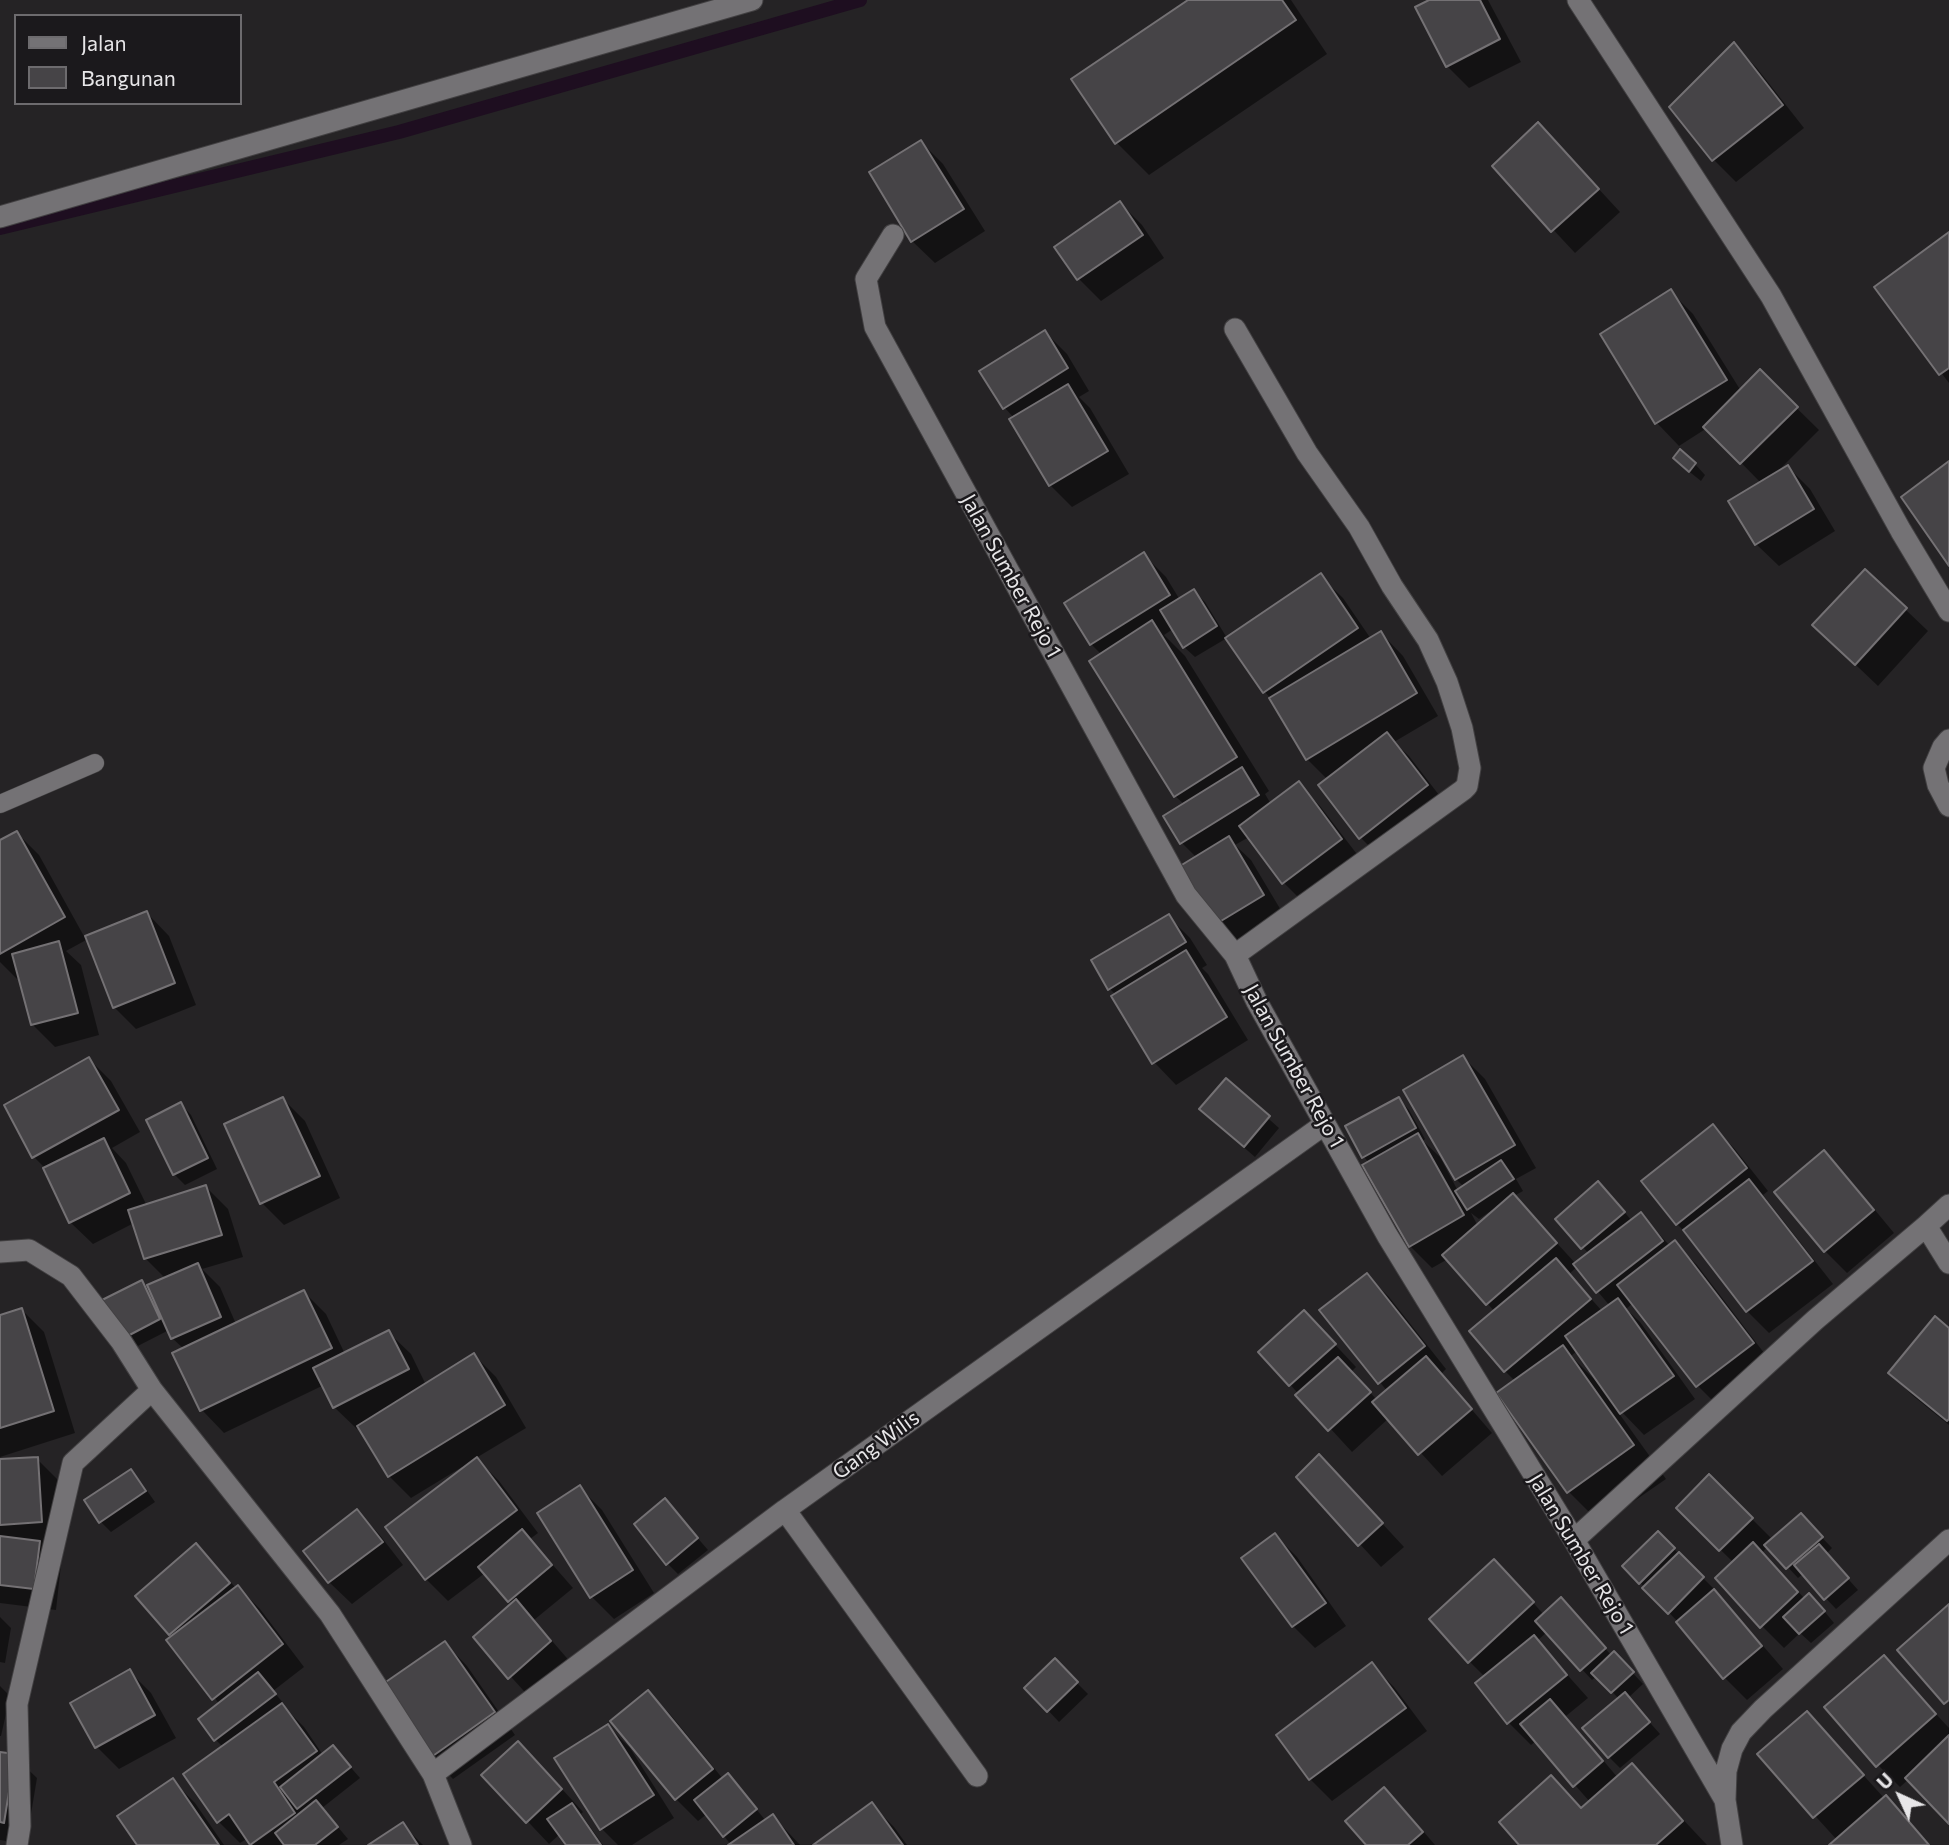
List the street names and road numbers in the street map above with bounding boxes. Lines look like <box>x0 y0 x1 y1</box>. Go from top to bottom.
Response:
street label: Jalan Sumber Rejo 1 <box>956 490 1066 662</box>
street label: Jalan Sumber Rejo 1 <box>1239 980 1349 1152</box>
street label: Gang Wilis <box>828 1405 924 1485</box>
street label: Jalan Sumber Rejo 1 <box>1523 1469 1639 1639</box>

